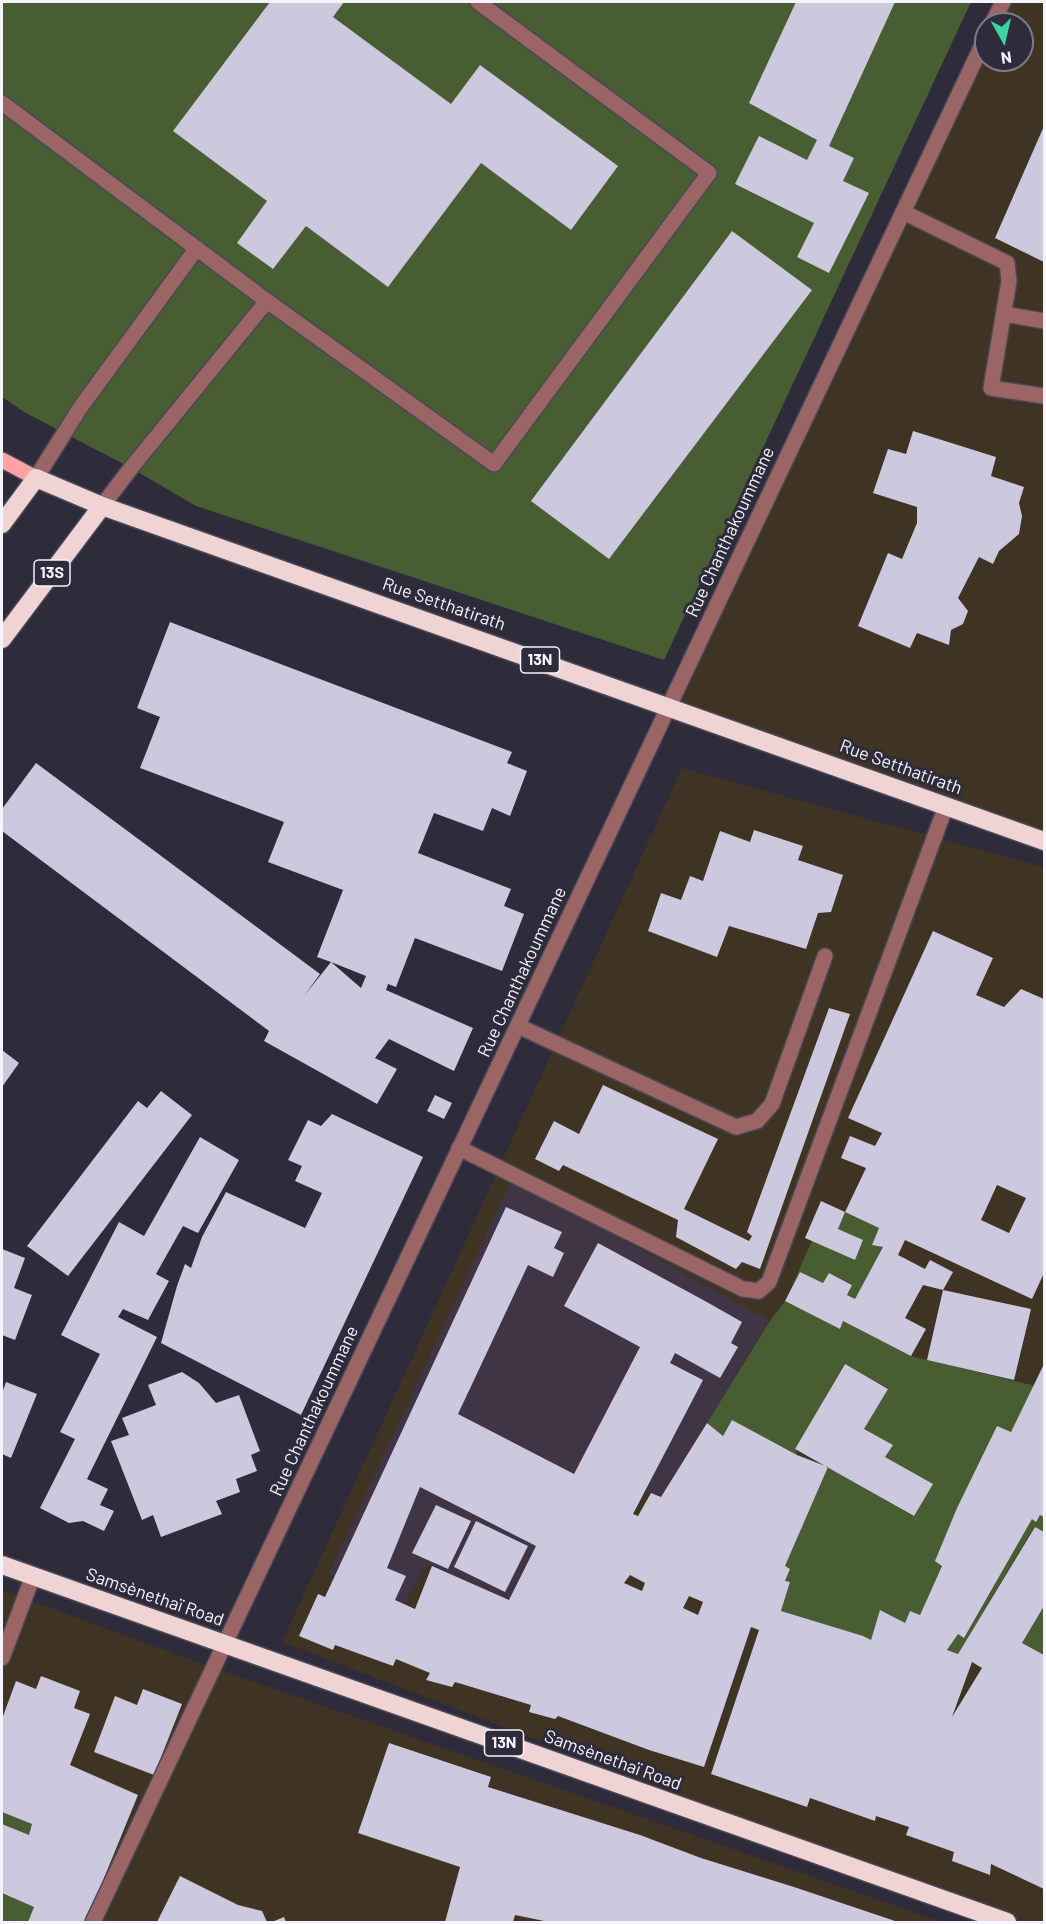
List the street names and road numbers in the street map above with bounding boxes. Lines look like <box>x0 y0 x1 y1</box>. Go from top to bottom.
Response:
street label: Rue Chanthakoummane <box>681 444 779 620</box>
road number: 13S <box>34 560 70 586</box>
street label: Rue Setthatirath <box>380 573 508 635</box>
road number: 13N <box>520 647 560 673</box>
street label: Rue Setthatirath <box>837 735 965 799</box>
street label: Rue Chanthakoummane <box>473 884 571 1060</box>
street label: Rue Chanthakoummane <box>265 1323 363 1499</box>
street label: Samsènethaï Road <box>83 1563 227 1631</box>
street label: Samsènethaï Road <box>541 1725 685 1795</box>
road number: 13N <box>484 1730 524 1756</box>

